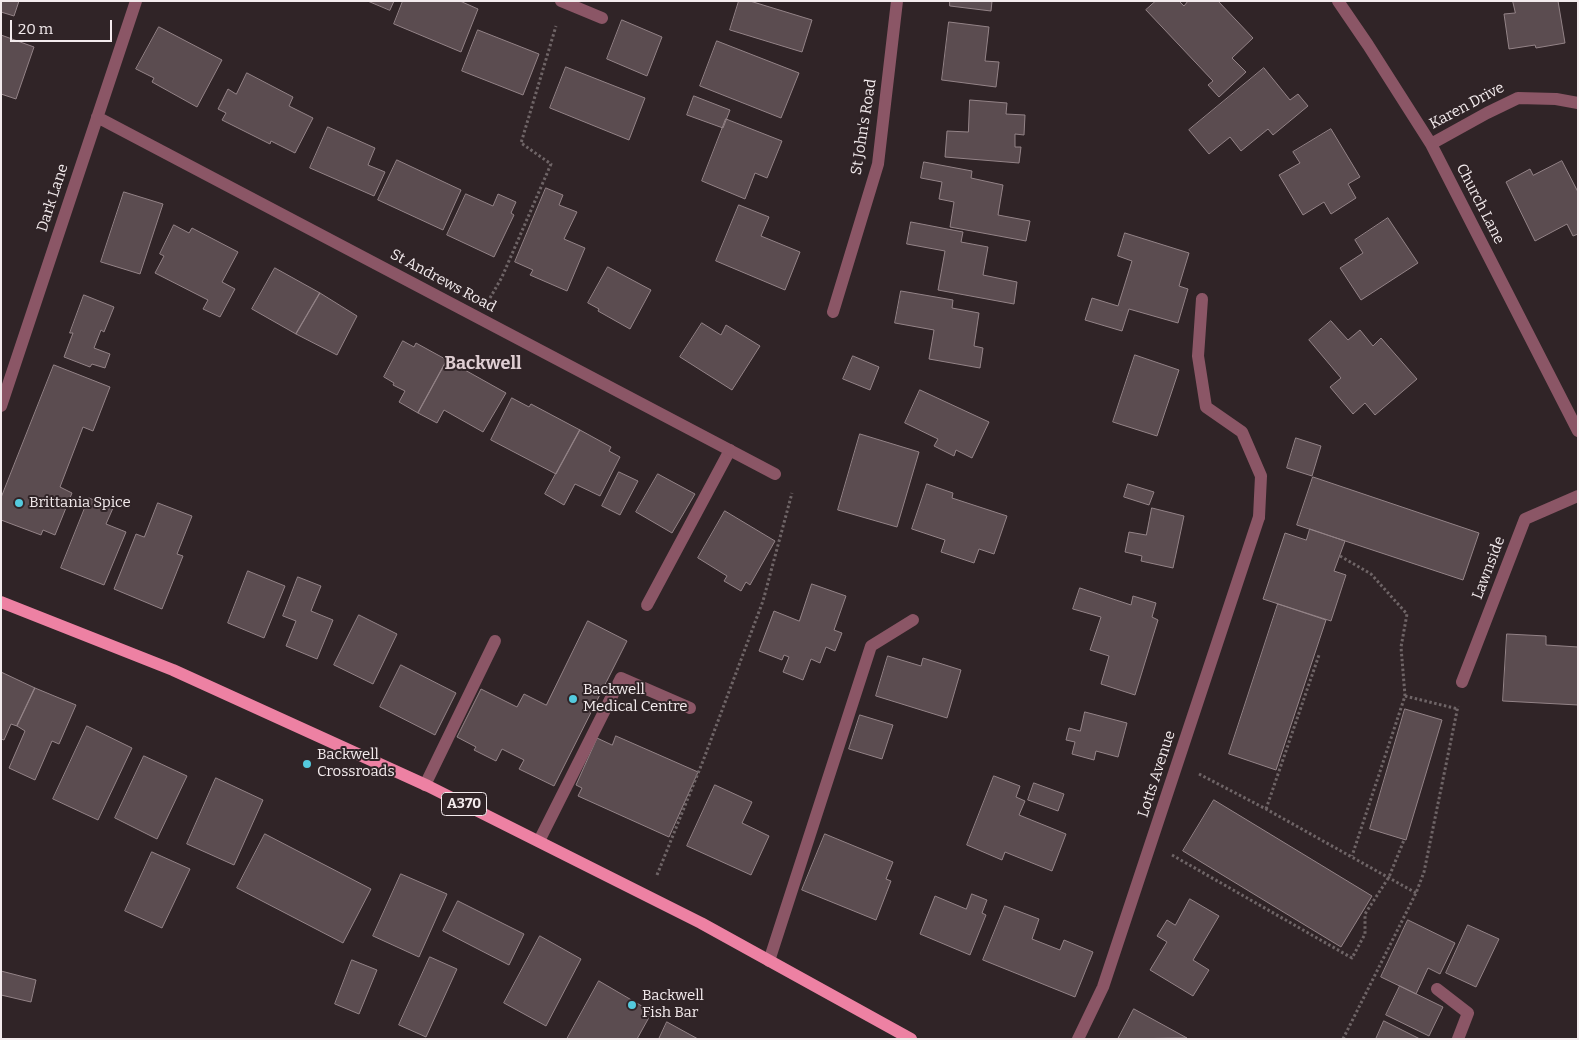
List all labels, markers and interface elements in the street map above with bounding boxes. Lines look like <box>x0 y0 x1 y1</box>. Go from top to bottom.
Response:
scale bar <box>12 10 115 42</box>
text: 20 m <box>18 20 53 38</box>
street label: St John's Road <box>848 78 880 176</box>
street label: Karen Drive <box>1427 79 1507 133</box>
street label: Church Lane <box>1452 161 1508 247</box>
street label: Dark Lane <box>34 162 72 234</box>
street label: St Andrews Road <box>387 246 499 316</box>
district label: Backwell <box>444 353 522 375</box>
place label: Brittania Spice <box>29 494 131 512</box>
marker: Brittania Spice <box>13 497 25 509</box>
street label: Lawnside <box>1469 534 1509 602</box>
place label: Backwell Medical Centre <box>583 681 688 716</box>
marker: Backwell Medical Centre <box>567 693 579 705</box>
street label: Lotts Avenue <box>1134 728 1180 820</box>
place label: Backwell Crossroads <box>317 746 395 781</box>
marker: Backwell Crossroads <box>301 758 313 770</box>
road number: A370 <box>442 792 486 816</box>
place label: Backwell Fish Bar <box>642 987 704 1022</box>
marker: Backwell Fish Bar <box>626 999 638 1011</box>

